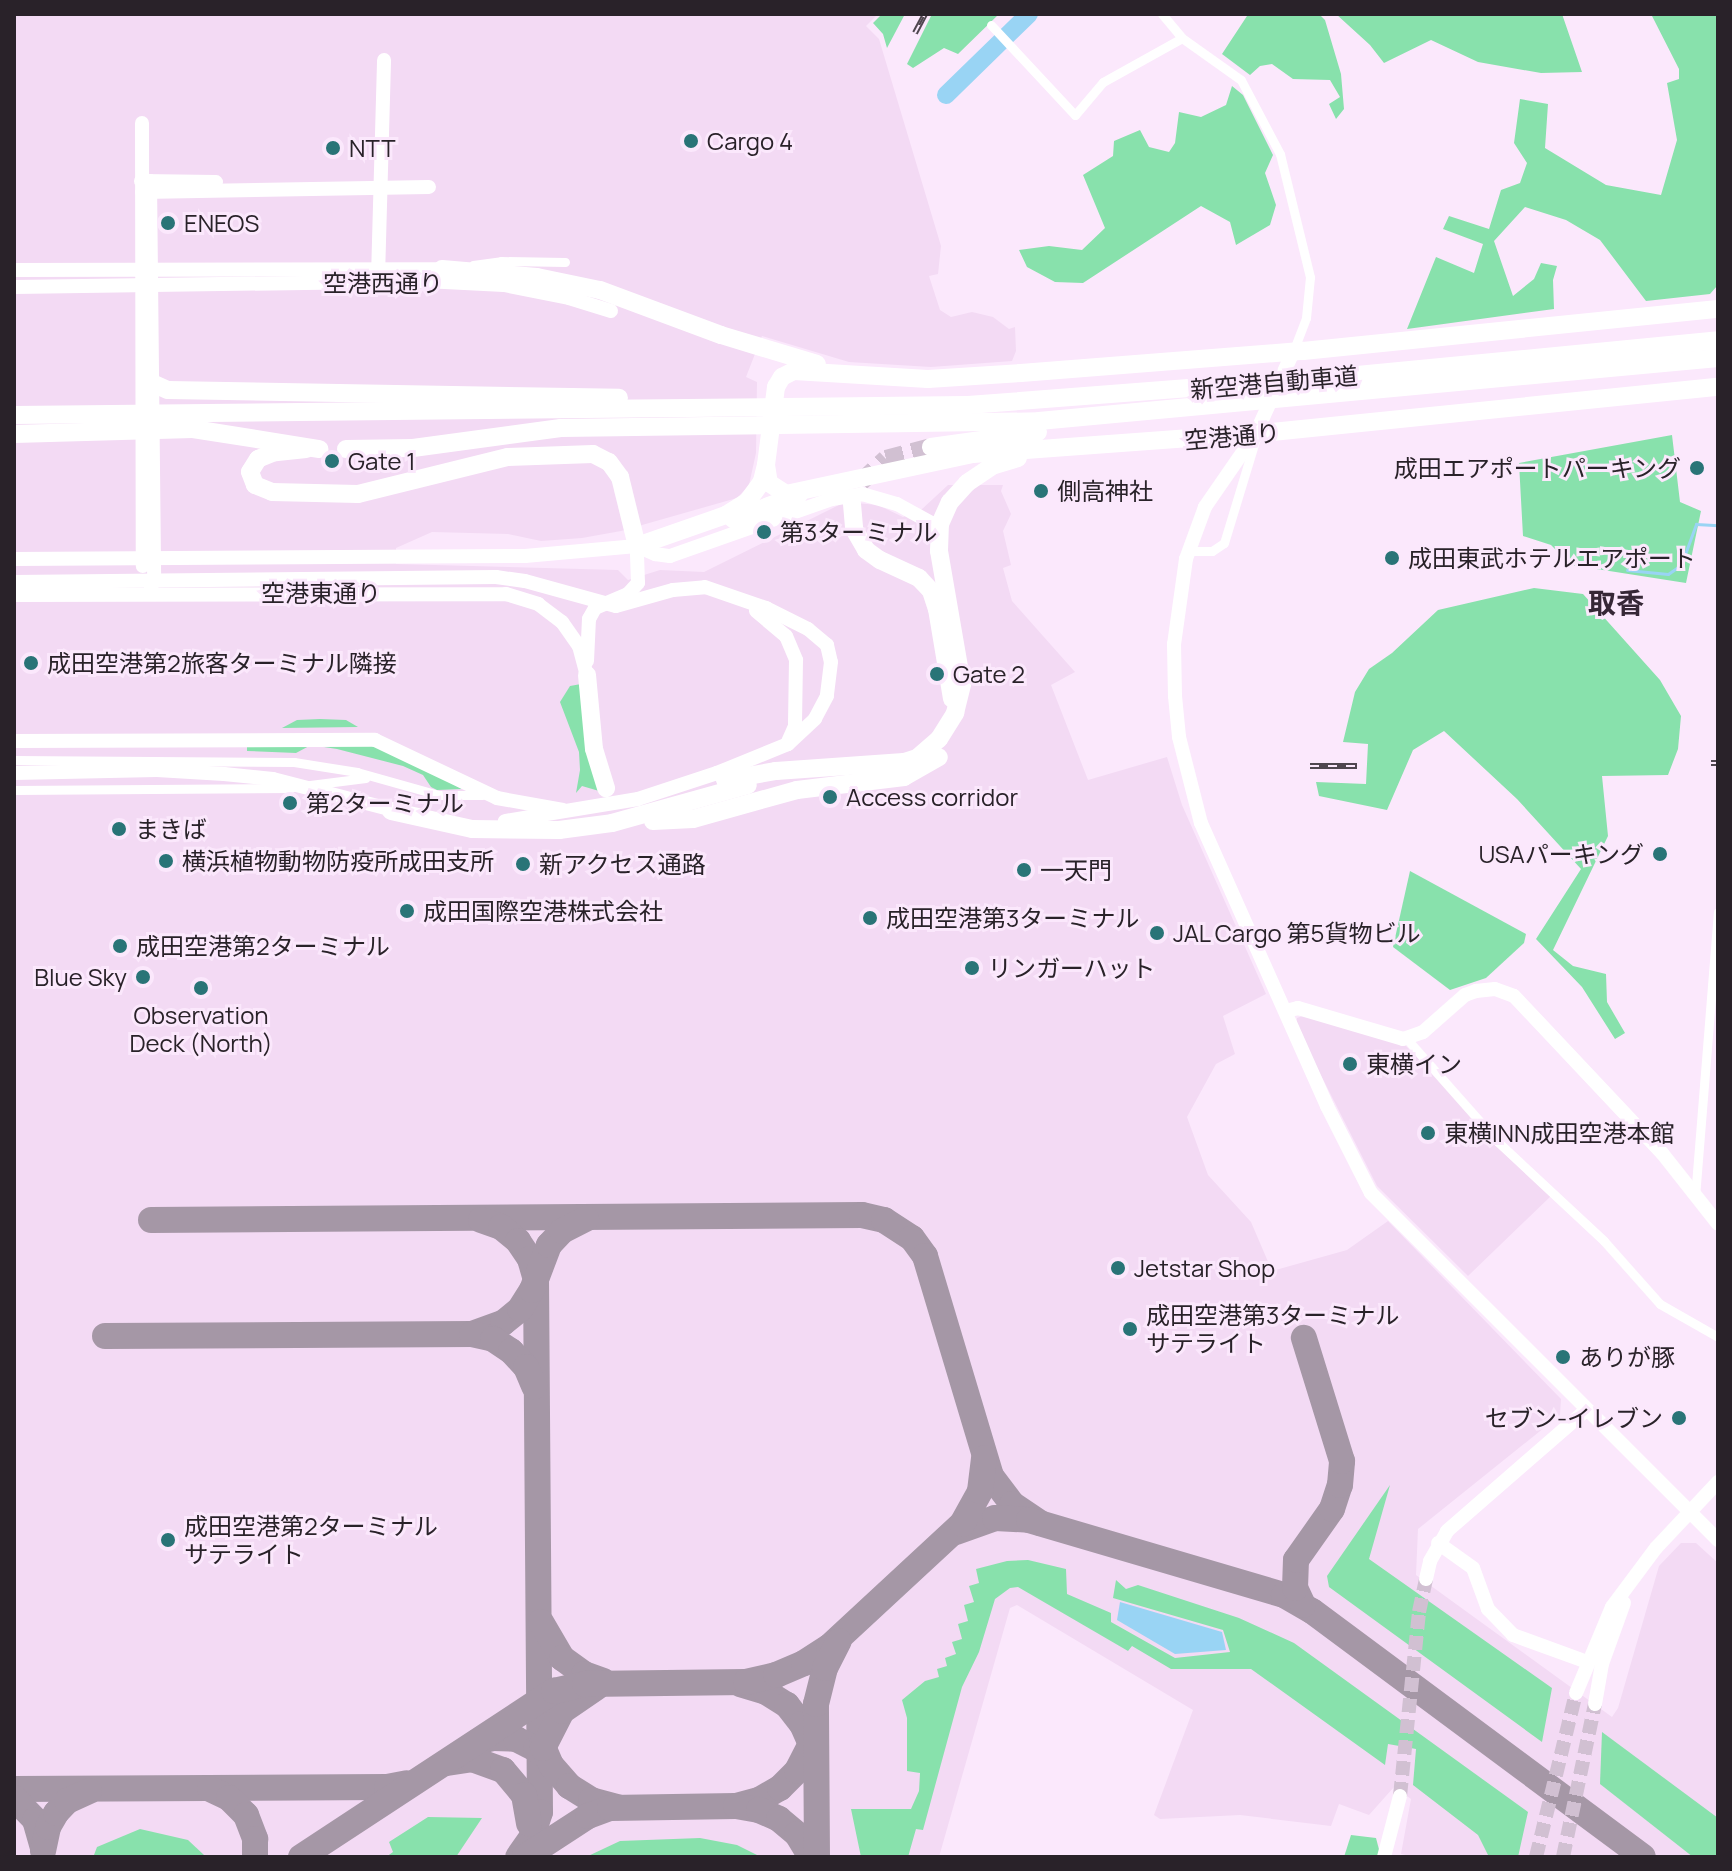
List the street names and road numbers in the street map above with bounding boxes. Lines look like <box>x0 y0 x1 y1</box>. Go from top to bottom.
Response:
street label: 空港西通り <box>323 269 443 297</box>
street label: 新空港自動車道 <box>1189 360 1359 404</box>
street label: 空港通り <box>1183 417 1281 455</box>
street label: 空港東通り <box>261 579 381 607</box>

